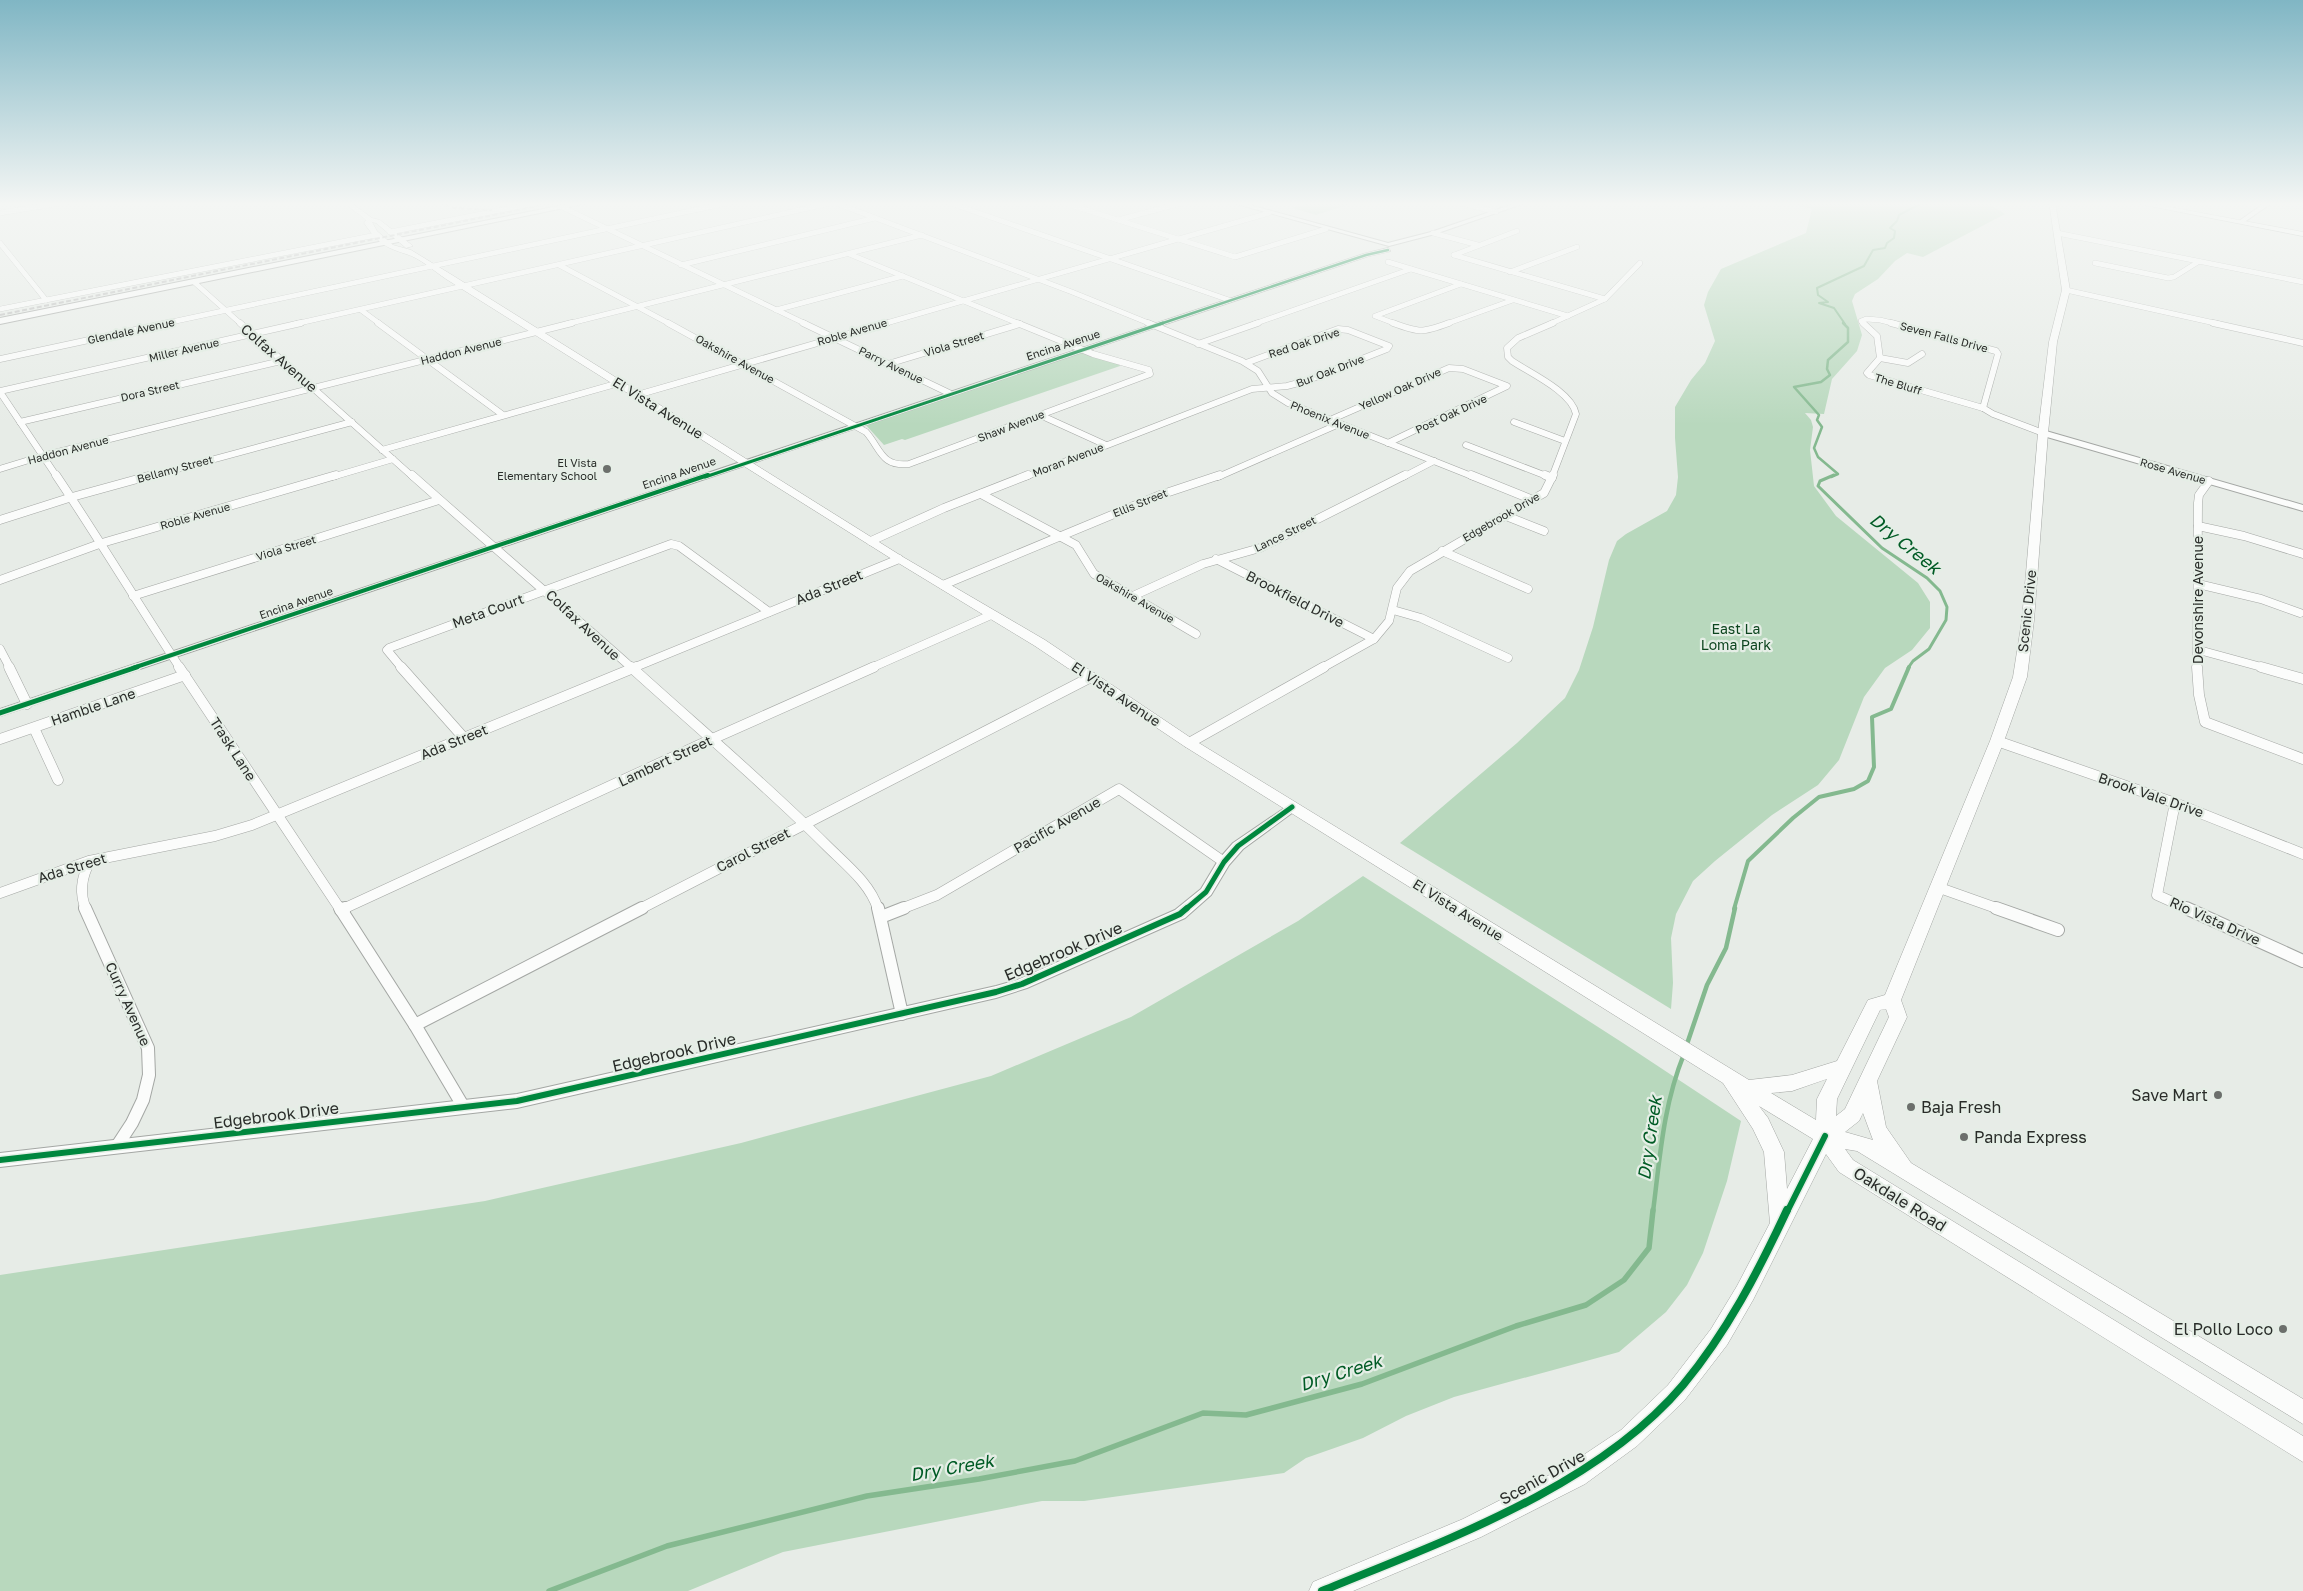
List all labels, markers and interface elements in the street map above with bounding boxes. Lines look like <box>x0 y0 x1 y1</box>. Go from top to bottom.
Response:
street label: Glendale Avenue <box>86 315 176 346</box>
street label: Roble Avenue <box>815 315 888 348</box>
street label: Seven Falls Drive <box>1899 319 1989 355</box>
street label: Colfax Avenue <box>238 320 321 395</box>
street label: Red Oak Drive <box>1267 325 1341 360</box>
street label: Encina Avenue <box>1024 326 1101 363</box>
street label: Viola Street <box>922 328 985 359</box>
street label: Oakshire Avenue <box>693 331 777 386</box>
street label: Haddon Avenue <box>419 334 503 367</box>
street label: Miller Avenue <box>148 335 220 364</box>
street label: Parry Avenue <box>857 343 926 386</box>
street label: Bur Oak Drive <box>1294 352 1366 389</box>
street label: Yellow Oak Drive <box>1357 365 1443 412</box>
street label: The Bluff <box>1873 370 1923 397</box>
street label: El Vista Avenue <box>610 373 707 442</box>
street label: Dora Street <box>119 377 181 404</box>
street label: Post Oak Drive <box>1413 391 1489 436</box>
street label: Phoenix Avenue <box>1289 398 1372 441</box>
street label: Shaw Avenue <box>976 407 1046 444</box>
street label: Haddon Avenue <box>26 432 110 467</box>
street label: Moran Avenue <box>1031 440 1105 479</box>
street label: Bellamy Street <box>136 452 214 485</box>
street label: Encina Avenue <box>640 454 717 491</box>
street label: Rose Avenue <box>2139 455 2207 486</box>
place label: El Vista Elementary School <box>497 456 597 482</box>
marker: El Vista Elementary School <box>601 463 613 475</box>
street label: Ellis Street <box>1111 486 1169 519</box>
street label: Edgebrook Drive <box>1460 489 1542 544</box>
street label: Roble Avenue <box>158 499 231 532</box>
water label: Dry Creek <box>1866 508 1947 580</box>
street label: Lance Street <box>1252 513 1318 554</box>
street label: Viola Street <box>254 532 317 563</box>
street label: Devonshire Avenue <box>2189 536 2206 664</box>
street label: Ada Street <box>793 565 865 608</box>
street label: Brookfield Drive <box>1243 567 1347 631</box>
street label: Scenic Drive <box>2014 569 2039 653</box>
street label: Oakshire Avenue <box>1094 570 1177 625</box>
street label: Encina Avenue <box>257 584 334 621</box>
street label: Colfax Avenue <box>543 586 624 663</box>
street label: Meta Court <box>450 590 526 631</box>
park label: East La Loma Park <box>1701 620 1771 653</box>
street label: El Vista Avenue <box>1069 658 1164 730</box>
street label: Hamble Lane <box>48 684 137 729</box>
street label: Trask Lane <box>207 714 260 784</box>
street label: Ada Street <box>418 720 490 763</box>
street label: Lambert Street <box>615 731 714 790</box>
street label: Brook Vale Drive <box>2096 769 2206 820</box>
street label: Pacific Avenue <box>1010 793 1103 856</box>
street label: Carol Street <box>713 824 793 875</box>
street label: Ada Street <box>36 849 108 886</box>
street label: El Vista Avenue <box>1410 875 1507 944</box>
street label: Rio Vista Drive <box>2167 893 2263 948</box>
street label: Edgebrook Drive <box>1001 917 1125 985</box>
street label: Curry Avenue <box>102 959 155 1048</box>
street label: Edgebrook Drive <box>610 1028 738 1076</box>
place label: Save Mart <box>2131 1085 2208 1105</box>
marker: Save Mart <box>2212 1089 2224 1101</box>
water label: Dry Creek <box>1632 1092 1666 1181</box>
street label: Edgebrook Drive <box>212 1097 340 1133</box>
place label: Baja Fresh <box>1921 1097 2001 1117</box>
marker: Baja Fresh <box>1905 1101 1917 1113</box>
place label: Panda Express <box>1974 1127 2087 1147</box>
marker: Panda Express <box>1958 1131 1970 1143</box>
street label: Oakdale Road <box>1850 1162 1950 1236</box>
place label: El Pollo Loco <box>2174 1319 2273 1339</box>
marker: El Pollo Loco <box>2277 1323 2289 1335</box>
water label: Dry Creek <box>1297 1349 1386 1395</box>
street label: Scenic Drive <box>1496 1445 1588 1509</box>
water label: Dry Creek <box>908 1448 997 1485</box>

